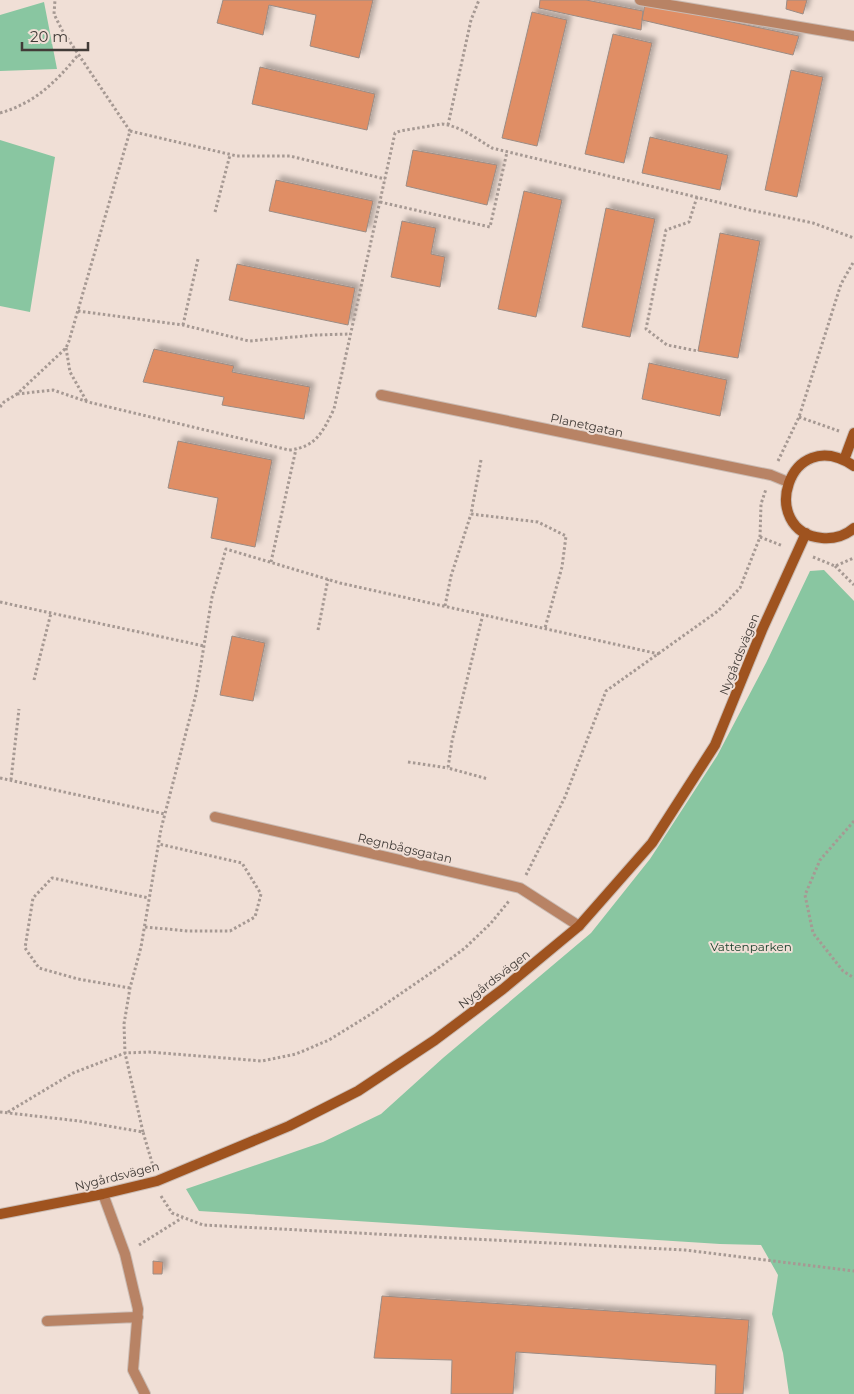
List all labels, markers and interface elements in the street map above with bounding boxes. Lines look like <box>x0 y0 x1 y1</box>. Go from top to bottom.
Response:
scale bar <box>22 20 89 52</box>
text: 20 m <box>30 27 68 46</box>
street label: Planetgatan <box>549 410 625 440</box>
street label: Nygårdsvägen <box>716 611 762 697</box>
street label: Regnbågsgatan <box>356 830 454 866</box>
park label: Vattenparken <box>710 939 792 954</box>
street label: Nygårdsvägen <box>455 946 533 1012</box>
street label: Nygårdsvägen <box>73 1158 161 1194</box>

